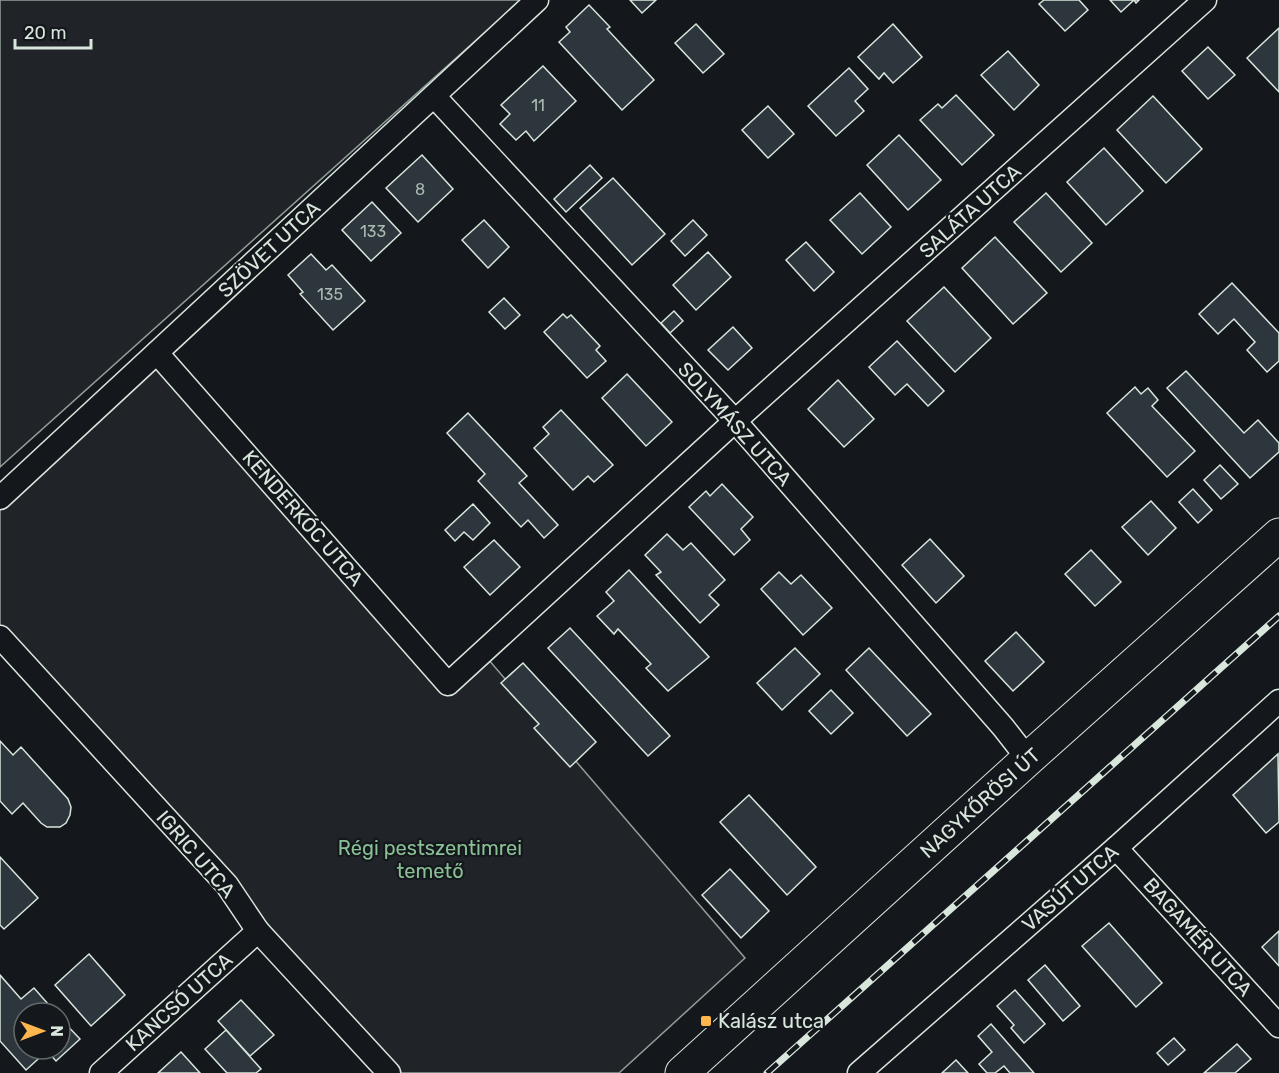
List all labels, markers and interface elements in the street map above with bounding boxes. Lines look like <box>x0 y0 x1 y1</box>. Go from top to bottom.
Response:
scale bar <box>15 12 92 50</box>
text: 20 m <box>24 22 66 44</box>
house number: 11 <box>531 96 545 115</box>
street label: SALÁTA UTCA <box>914 159 1026 263</box>
house number: 8 <box>415 180 425 199</box>
street label: SZÖVET UTCA <box>213 196 325 302</box>
house number: 133 <box>360 222 386 241</box>
house number: 135 <box>317 285 343 304</box>
street label: SOLYMÁSZ UTCA <box>673 357 797 491</box>
street label: KENDERKÓC UTCA <box>238 445 368 591</box>
street label: NAGYKŐRÖSI ÚT <box>915 743 1045 863</box>
street label: IGRIC UTCA <box>152 805 240 903</box>
park label: Régi pestszentimrei temető <box>338 836 522 883</box>
street label: VASÚT UTCA <box>1017 840 1123 936</box>
street label: BAGAMÉR UTCA <box>1139 873 1257 1001</box>
street label: KANCSÓ UTCA <box>121 948 237 1056</box>
north arrow <box>12 1001 72 1061</box>
place label: Kalász utca <box>718 1009 824 1033</box>
marker: Kalász utca <box>699 1014 713 1028</box>
text: N <box>47 1025 66 1037</box>

